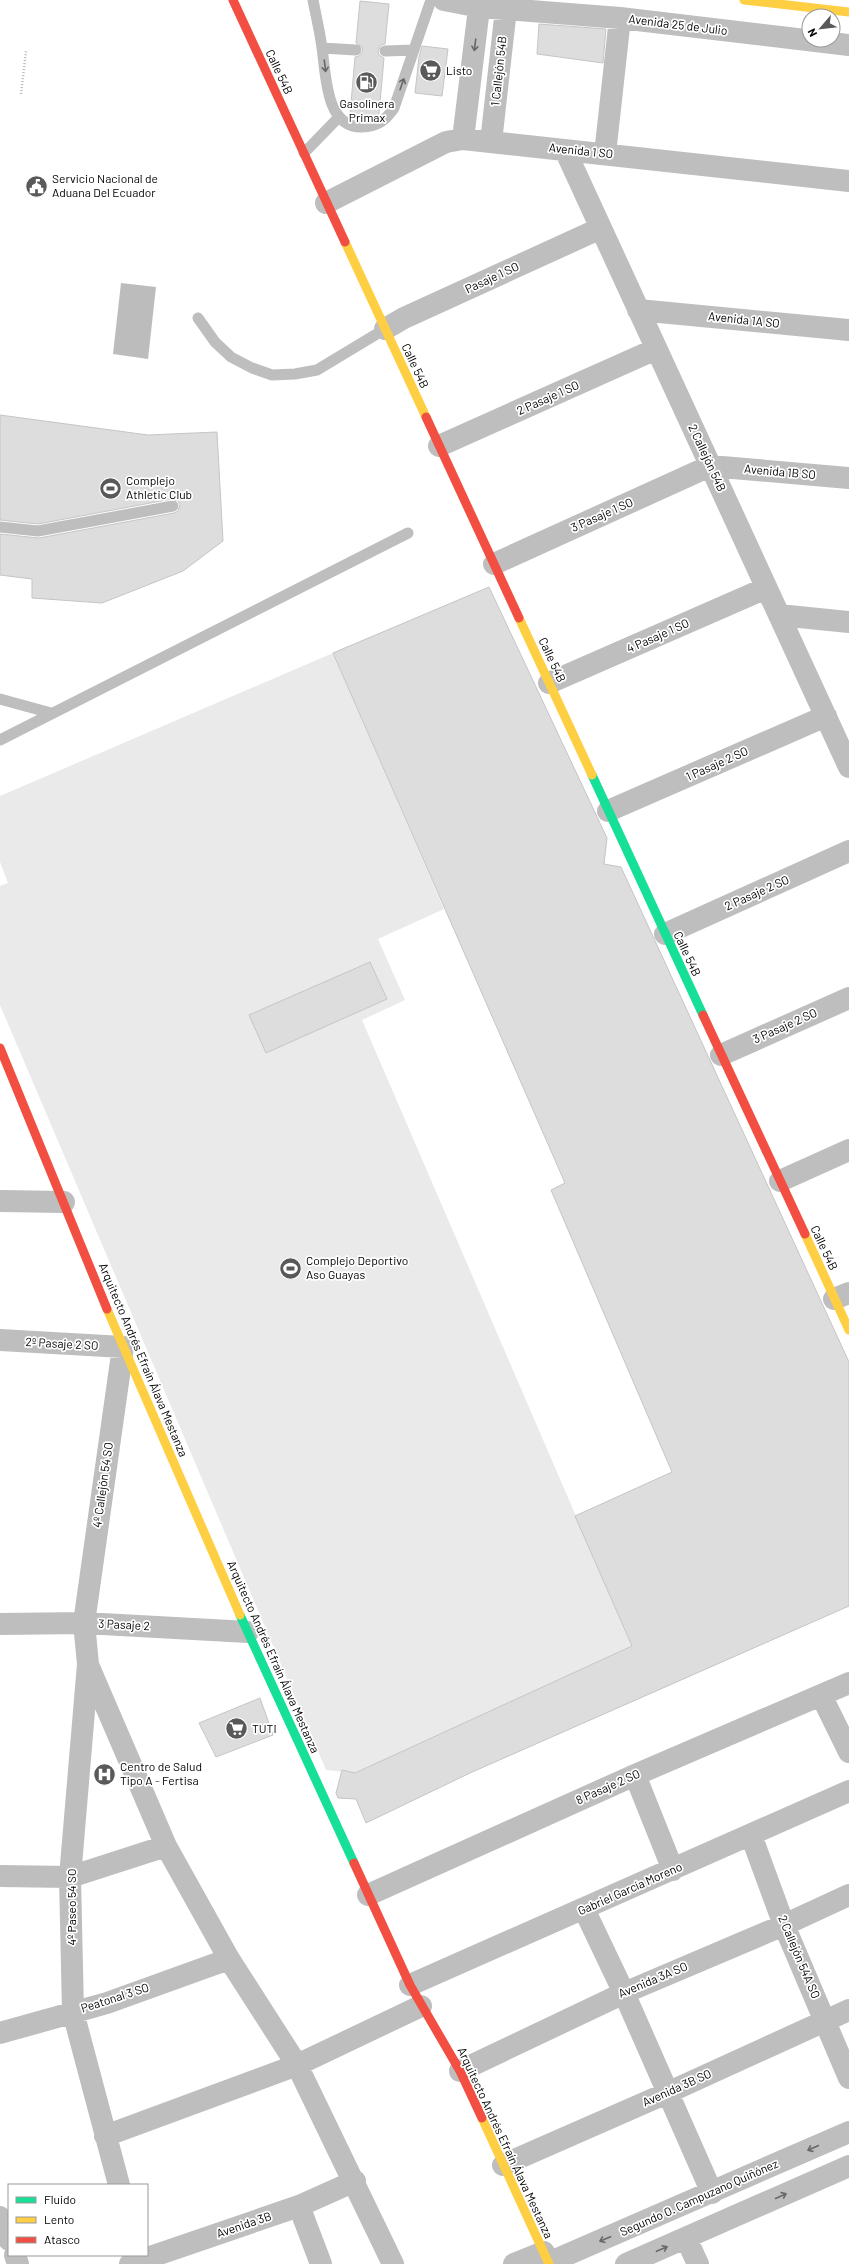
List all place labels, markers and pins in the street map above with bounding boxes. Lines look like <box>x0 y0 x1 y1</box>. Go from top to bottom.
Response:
supermarket icon: Listo <box>418 58 444 84</box>
place label: Listo <box>446 63 472 77</box>
fuel station icon: Gasolinera Primax <box>354 70 380 96</box>
place label: Gasolinera Primax <box>340 96 394 124</box>
place label: Servicio Nacional de Aduana Del Ecuador <box>52 171 158 199</box>
public building icon: Servicio Nacional de Aduana Del Ecuador <box>23 173 49 199</box>
place label: Complejo Athletic Club <box>126 473 192 501</box>
sports icon: Complejo Athletic Club <box>97 475 123 501</box>
place label: Complejo Deportivo Aso Guayas <box>306 1253 408 1281</box>
sports icon: Complejo Deportivo Aso Guayas <box>277 1255 303 1281</box>
supermarket icon: TUTI <box>223 1716 249 1742</box>
place label: TUTI <box>252 1721 277 1735</box>
place label: Centro de Salud Tipo A - Fertisa <box>120 1759 202 1787</box>
hospital icon: Centro de Salud Tipo A - Fertisa <box>92 1761 118 1787</box>

